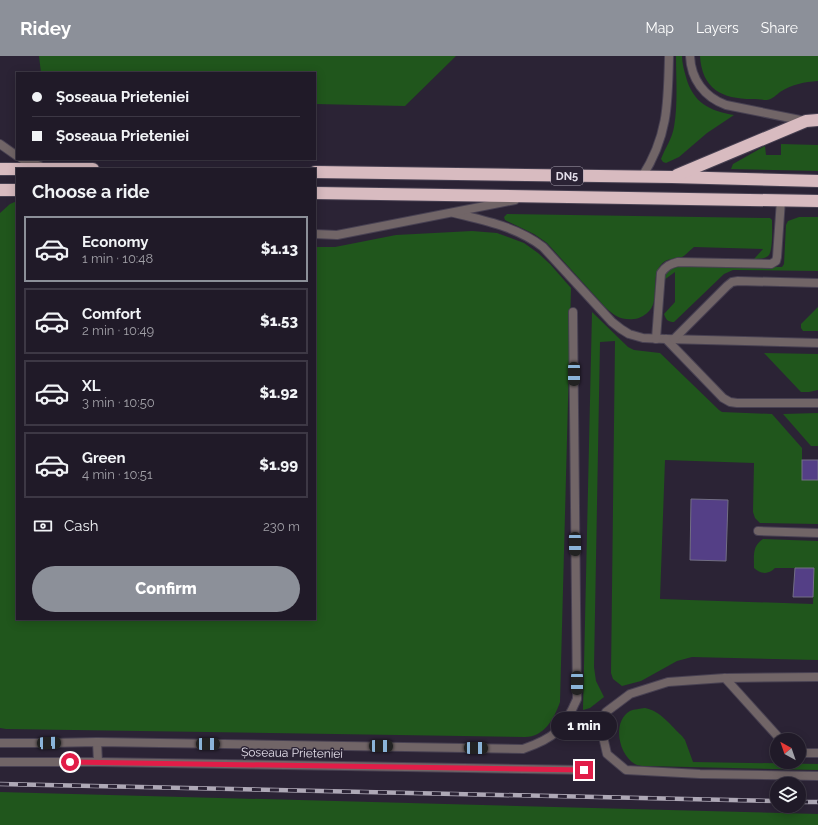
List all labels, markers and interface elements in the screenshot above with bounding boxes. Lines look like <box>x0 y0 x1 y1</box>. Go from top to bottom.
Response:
text: Ridey <box>20 17 71 39</box>
text: Map <box>646 20 674 36</box>
text: Layers <box>696 20 739 36</box>
text: Share <box>761 20 798 36</box>
text: Șoseaua Prieteniei <box>56 88 189 106</box>
text: Șoseaua Prieteniei <box>56 127 189 145</box>
road number: DN5 <box>551 167 583 185</box>
text: Choose a ride <box>32 181 150 202</box>
icon: car <box>34 231 70 267</box>
text: Economy <box>82 233 149 251</box>
text: $1.13 <box>261 240 298 258</box>
text: 1 min · 10:48 <box>82 251 153 266</box>
icon: car <box>34 303 70 339</box>
text: Comfort <box>82 305 141 323</box>
text: $1.53 <box>260 312 298 330</box>
text: 2 min · 10:49 <box>82 323 154 338</box>
car <box>568 362 580 386</box>
icon: car <box>34 375 70 411</box>
text: XL <box>82 377 100 395</box>
text: $1.92 <box>259 384 298 402</box>
text: 3 min · 10:50 <box>82 395 155 410</box>
icon: car <box>34 447 70 483</box>
text: Green <box>82 449 126 467</box>
text: $1.99 <box>259 456 298 474</box>
text: 4 min · 10:51 <box>82 467 152 482</box>
icon: cash <box>32 515 54 537</box>
text: Cash <box>64 517 98 535</box>
text: 230 m <box>263 519 300 534</box>
car <box>569 532 581 556</box>
button: Confirm <box>32 566 300 612</box>
car <box>571 671 583 695</box>
callout: 1 min <box>551 712 617 740</box>
text: 1 min <box>567 718 601 733</box>
north arrow <box>770 733 806 769</box>
map controls <box>770 733 806 813</box>
car <box>37 737 61 749</box>
car <box>196 738 220 750</box>
car <box>369 740 393 752</box>
car <box>464 742 488 754</box>
street label: Șoseaua Prieteniei <box>241 745 343 761</box>
route start <box>61 753 79 771</box>
route end <box>575 761 593 779</box>
button: layers <box>770 777 806 813</box>

